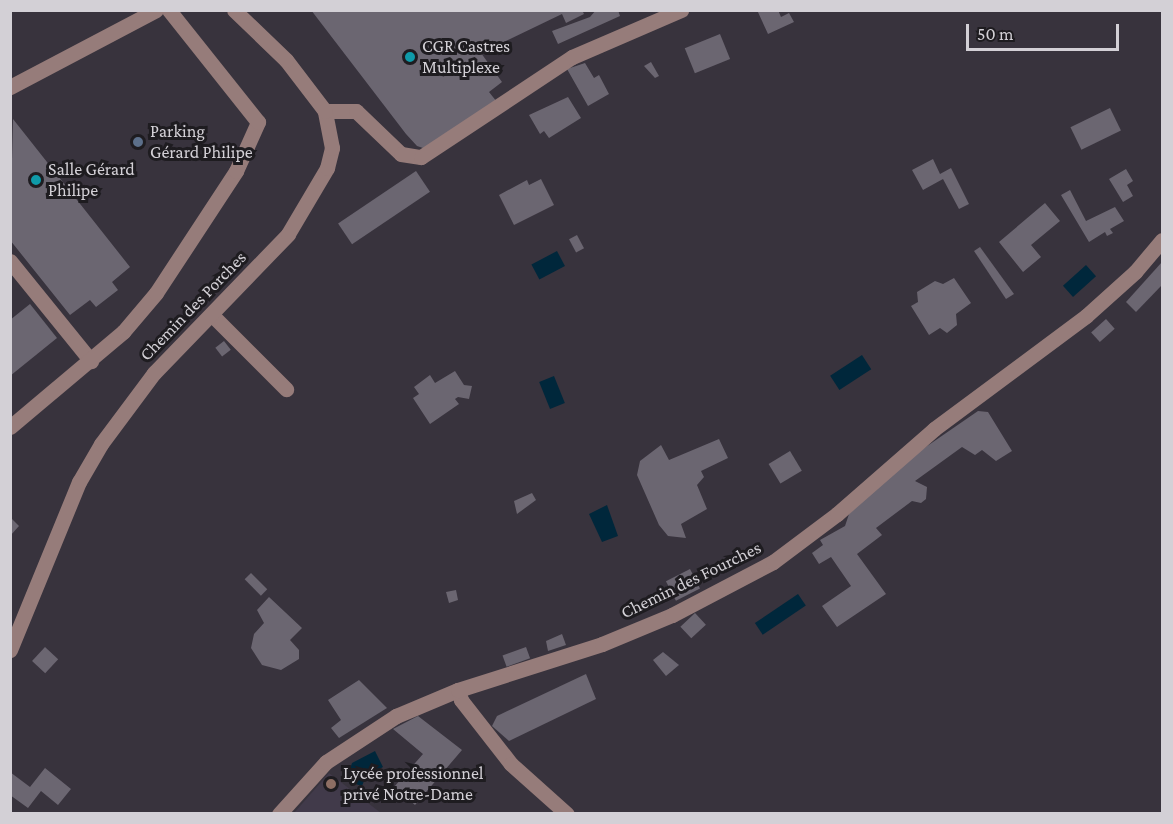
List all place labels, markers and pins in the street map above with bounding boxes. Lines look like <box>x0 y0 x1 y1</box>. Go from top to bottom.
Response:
place label: CGR Castres Multiplexe <box>422 36 510 78</box>
marker: CGR Castres Multiplexe <box>403 50 417 64</box>
place label: Parking Gérard Philipe <box>150 121 253 164</box>
marker: Parking Gérard Philipe <box>131 135 145 149</box>
place label: Salle Gérard Philipe <box>48 159 135 201</box>
marker: Salle Gérard Philipe <box>29 173 43 187</box>
place label: Lycée professionnel privé Notre-Dame <box>343 763 484 806</box>
marker: Lycée professionnel privé Notre-Dame <box>324 777 338 791</box>

